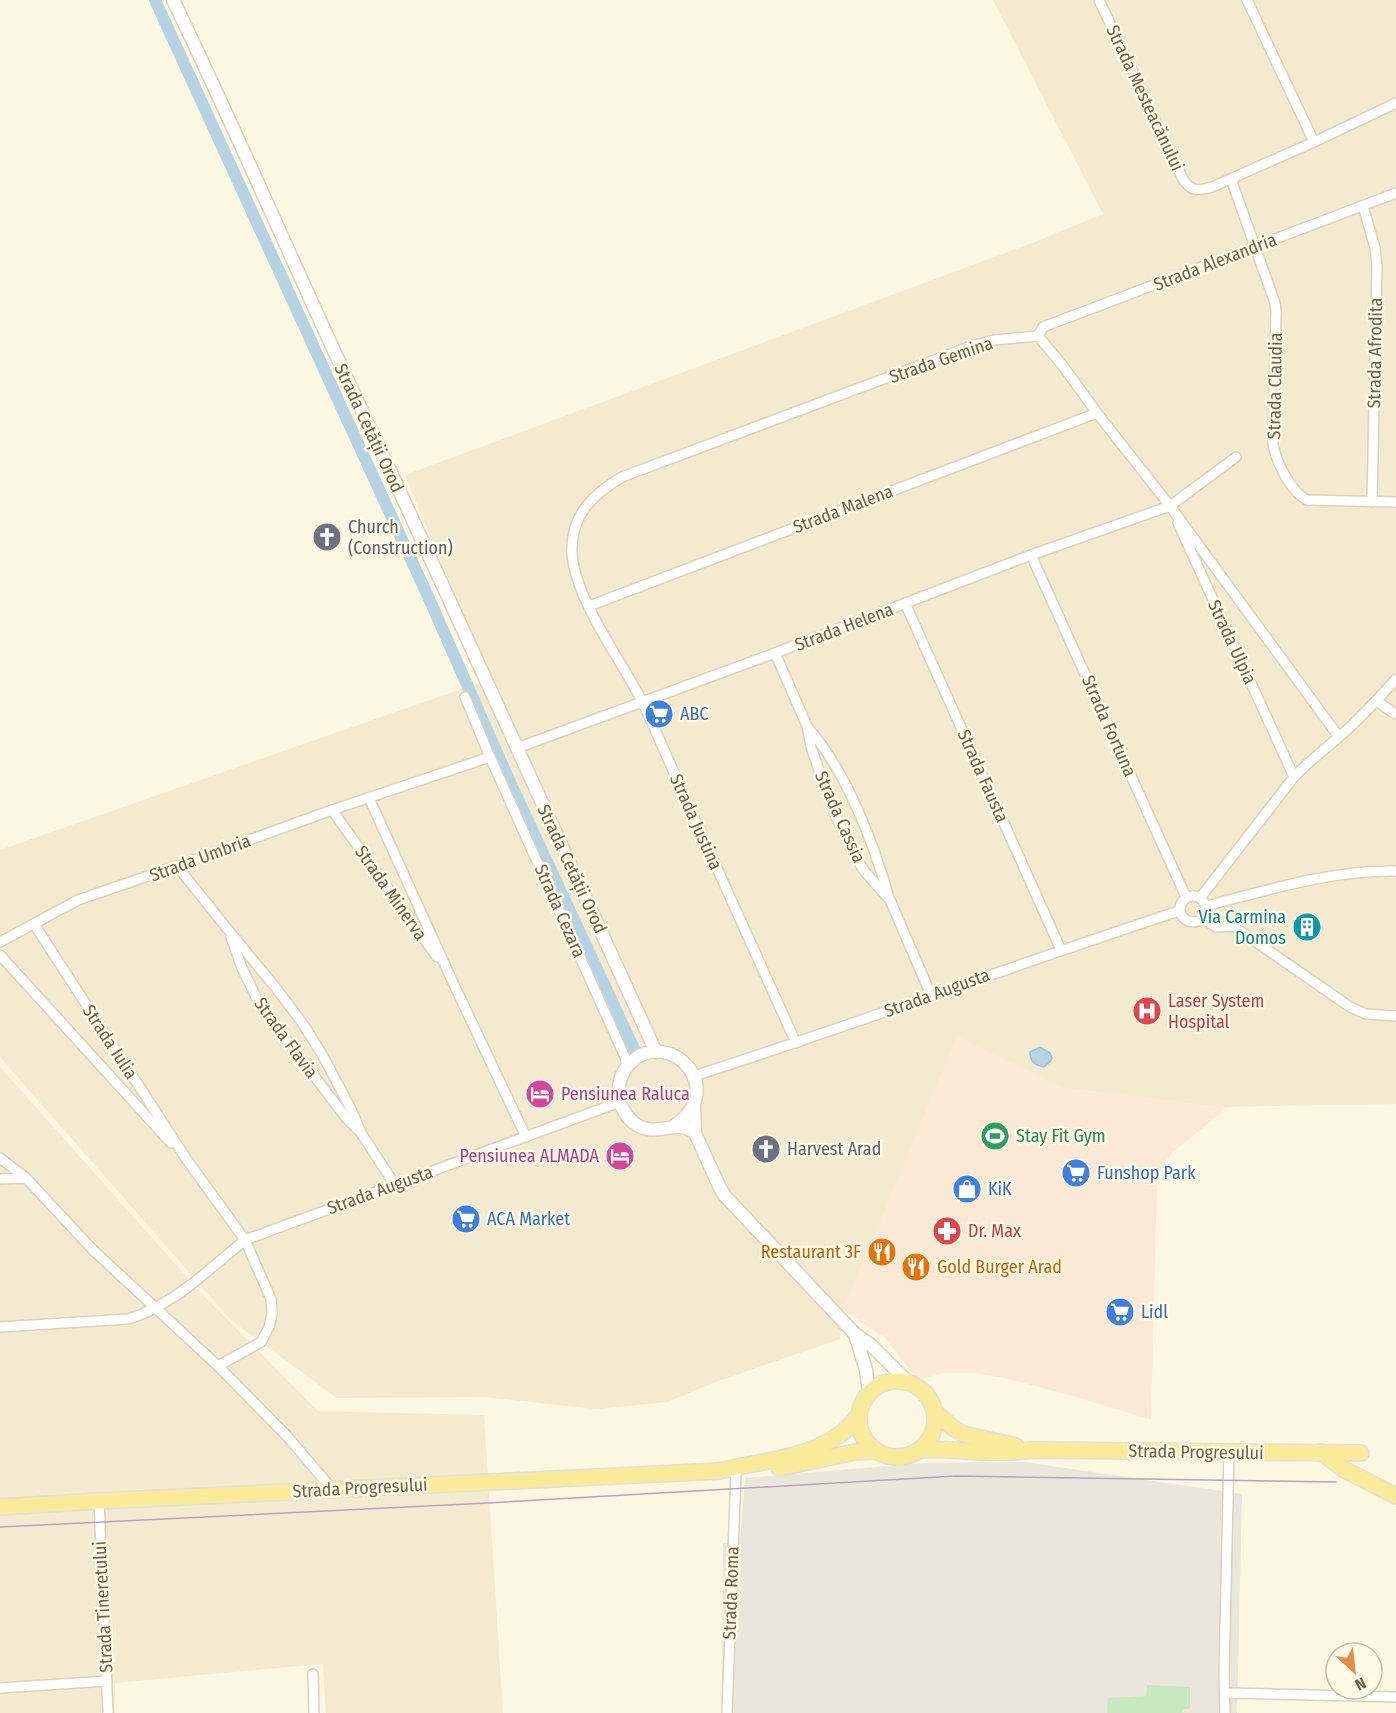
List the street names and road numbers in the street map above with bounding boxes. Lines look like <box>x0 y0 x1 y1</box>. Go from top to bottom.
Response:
street label: Strada Mesteacănului <box>1102 22 1188 174</box>
street label: Strada Alexandria <box>1150 228 1280 296</box>
street label: Strada Afrodita <box>1363 297 1387 409</box>
street label: Strada Gemina <box>886 332 996 388</box>
street label: Strada Claudia <box>1263 332 1287 440</box>
street label: Strada Cetății Orod <box>330 360 408 496</box>
street label: Strada Malena <box>790 480 896 538</box>
street label: Strada Ulpia <box>1203 596 1261 688</box>
street label: Strada Helena <box>792 598 897 656</box>
street label: Strada Fortuna <box>1077 672 1141 780</box>
street label: Strada Fausta <box>953 726 1013 826</box>
street label: Strada Cassia <box>810 768 870 867</box>
street label: Strada Justina <box>665 771 727 874</box>
street label: Strada Cetății Orod <box>533 801 611 937</box>
street label: Strada Umbria <box>147 830 254 886</box>
street label: Strada Minerva <box>350 841 432 945</box>
street label: Strada Cezara <box>530 861 590 961</box>
street label: Strada Augusta <box>881 964 993 1022</box>
street label: Strada Flavia <box>249 993 323 1083</box>
street label: Strada Iulia <box>78 1001 142 1083</box>
street label: Strada Augusta <box>324 1161 436 1219</box>
street label: Strada Progresului <box>1128 1440 1264 1464</box>
street label: Strada Progresului <box>292 1473 428 1503</box>
street label: Strada Tineretului <box>89 1541 117 1673</box>
street label: Strada Roma <box>718 1546 744 1640</box>

